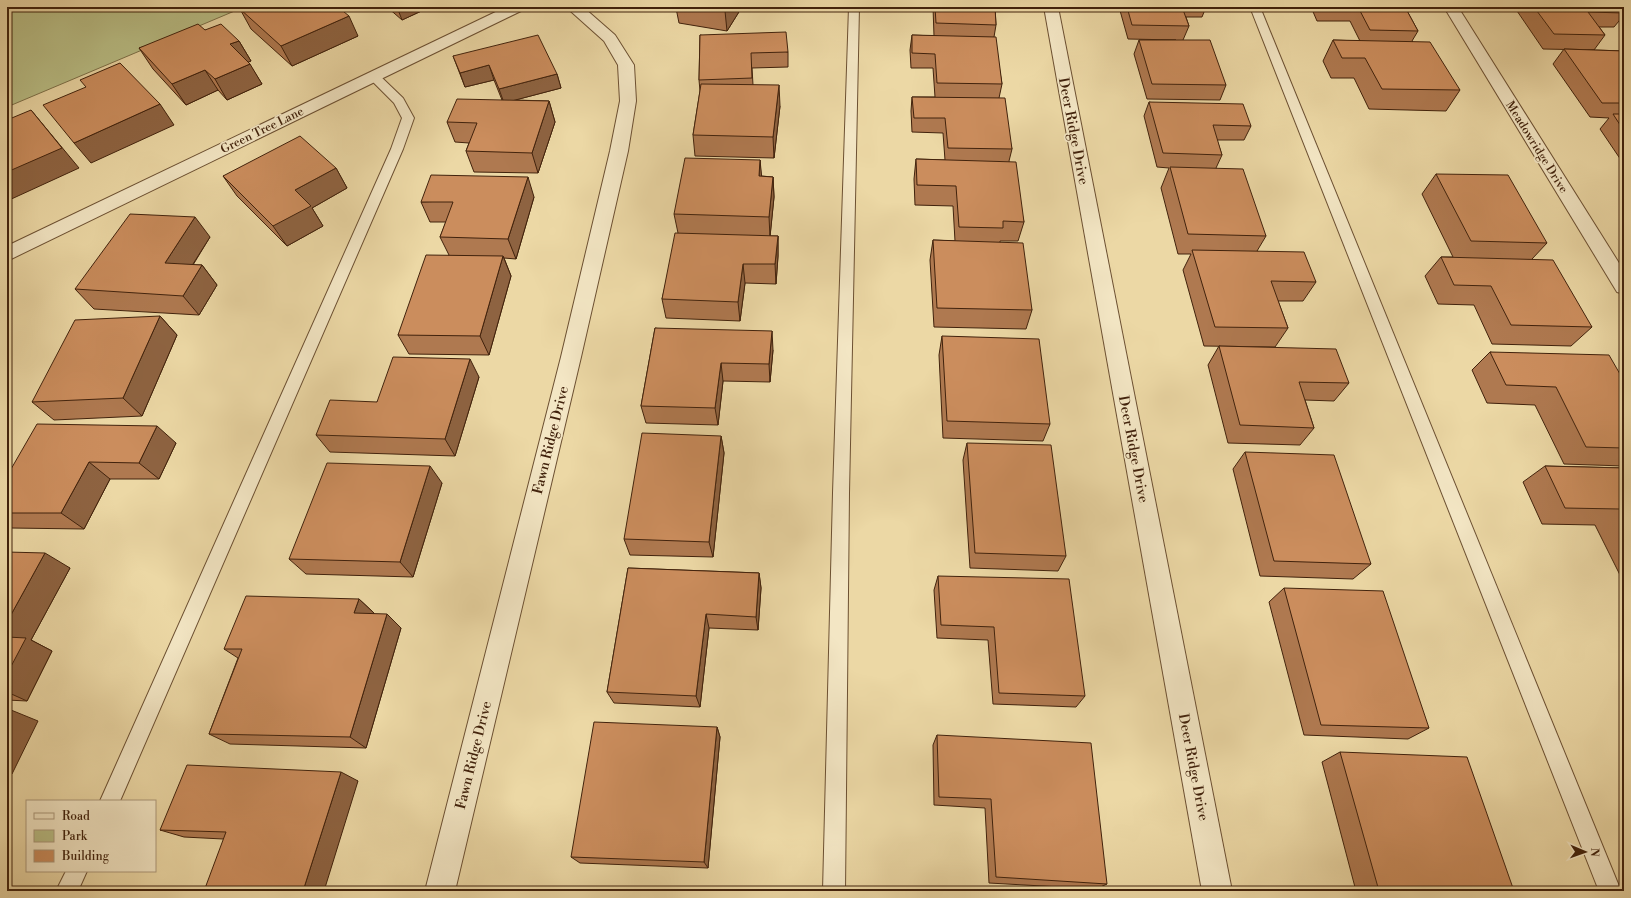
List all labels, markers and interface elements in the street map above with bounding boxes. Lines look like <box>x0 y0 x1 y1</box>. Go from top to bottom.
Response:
street label: Deer Ridge Drive <box>1054 76 1092 186</box>
street label: Meadowridge Drive <box>1502 98 1571 196</box>
street label: Green Tree Lane <box>218 104 306 157</box>
street label: Fawn Ridge Drive <box>529 384 573 496</box>
street label: Deer Ridge Drive <box>1114 394 1152 504</box>
street label: Fawn Ridge Drive <box>452 699 496 811</box>
street label: Deer Ridge Drive <box>1174 712 1212 822</box>
legend <box>26 800 156 872</box>
text: Road <box>62 809 90 824</box>
text: Park <box>62 829 88 844</box>
north arrow <box>1565 832 1605 872</box>
text: N <box>1587 848 1601 857</box>
text: Building <box>61 849 110 864</box>

